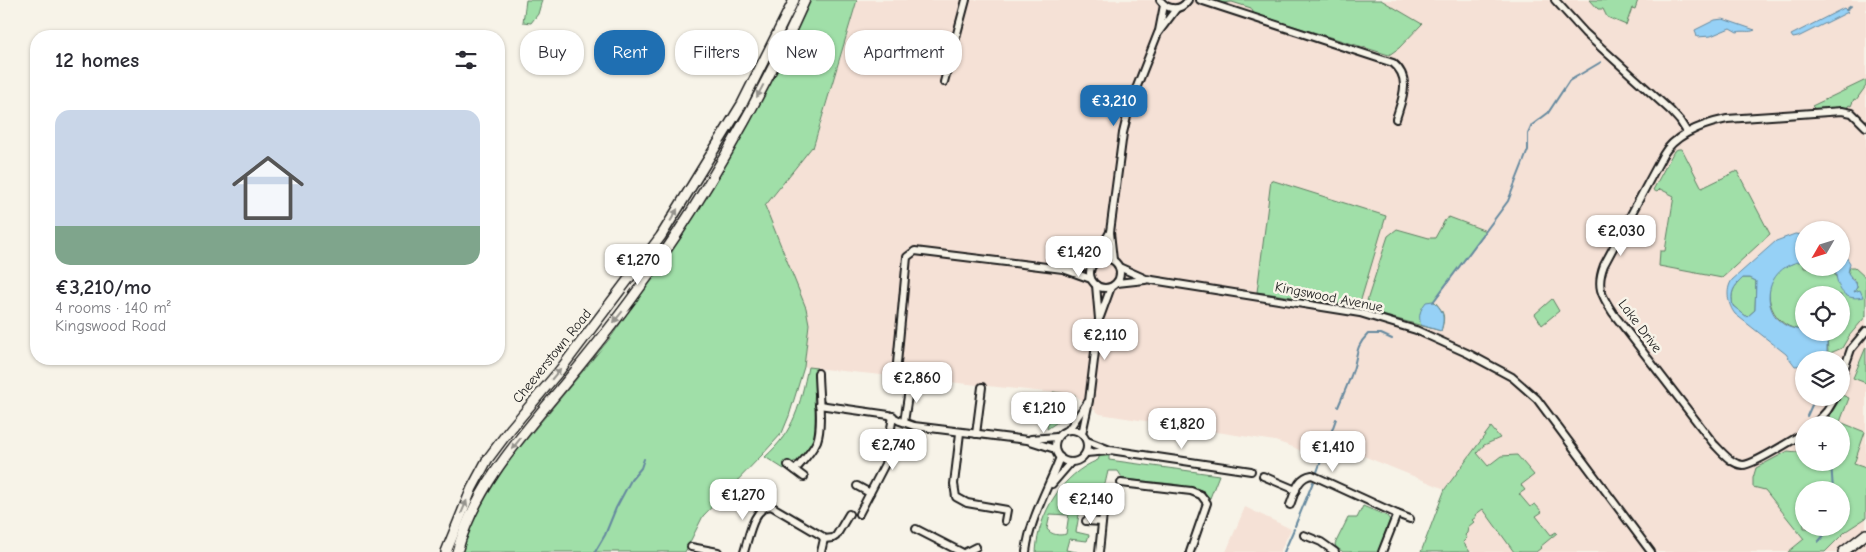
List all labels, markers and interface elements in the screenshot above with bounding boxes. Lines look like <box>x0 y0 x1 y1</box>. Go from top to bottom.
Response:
chip: Buy <box>520 30 584 75</box>
chip: Rent <box>594 30 665 75</box>
chip: Filters <box>675 30 758 75</box>
chip: New <box>768 30 835 75</box>
chip: Apartment <box>845 30 962 75</box>
icon: filters <box>452 46 480 74</box>
text: 12 homes <box>55 48 139 72</box>
one-way arrow <box>756 84 764 98</box>
pin: €3,210 <box>1073 84 1155 127</box>
text: €3,210 <box>1091 92 1137 110</box>
icon: home <box>223 143 313 233</box>
one-way arrow <box>669 209 678 222</box>
pin: €2,030 <box>1580 214 1662 257</box>
north arrow <box>1795 221 1850 276</box>
map controls <box>1795 221 1850 536</box>
text: €2,030 <box>1597 222 1645 240</box>
pin: €1,420 <box>1038 236 1120 278</box>
text: €1,420 <box>1057 243 1102 261</box>
pin: €1,270 <box>597 244 679 286</box>
text: €1,270 <box>616 251 660 269</box>
text: €3,210/mo <box>55 275 151 299</box>
street label: Kingswood Avenue <box>1274 278 1384 316</box>
button: locate <box>1795 286 1850 341</box>
street label: Lake Drive <box>1614 296 1666 356</box>
text: 4 rooms · 140 m² <box>55 299 171 317</box>
street label: Cheeverstown Road <box>509 306 595 406</box>
one-way arrow <box>612 310 623 323</box>
text: Kingswood Road <box>55 317 166 335</box>
pin: €2,110 <box>1064 318 1146 361</box>
text: €2,110 <box>1083 326 1127 344</box>
button: layers <box>1795 351 1850 406</box>
pin: €2,860 <box>876 362 958 404</box>
one-way arrow <box>551 368 562 381</box>
text: €2,860 <box>893 369 941 387</box>
pin: €1,210 <box>1003 392 1085 434</box>
text: €1,210 <box>1022 399 1066 417</box>
pin: €1,820 <box>1141 408 1223 450</box>
text: €1,820 <box>1159 415 1205 433</box>
button: + <box>1795 416 1850 471</box>
pin: €2,740 <box>852 428 934 471</box>
pin: €1,410 <box>1292 430 1374 473</box>
text: €2,740 <box>871 436 915 454</box>
one-way arrow <box>510 437 521 450</box>
text: €1,410 <box>1311 438 1355 456</box>
pin: €1,270 <box>702 478 784 521</box>
button: − <box>1795 481 1850 536</box>
pin: €2,140 <box>1050 482 1132 525</box>
text: €1,270 <box>721 486 765 504</box>
text: €2,140 <box>1069 490 1113 508</box>
one-way arrow <box>460 499 468 514</box>

